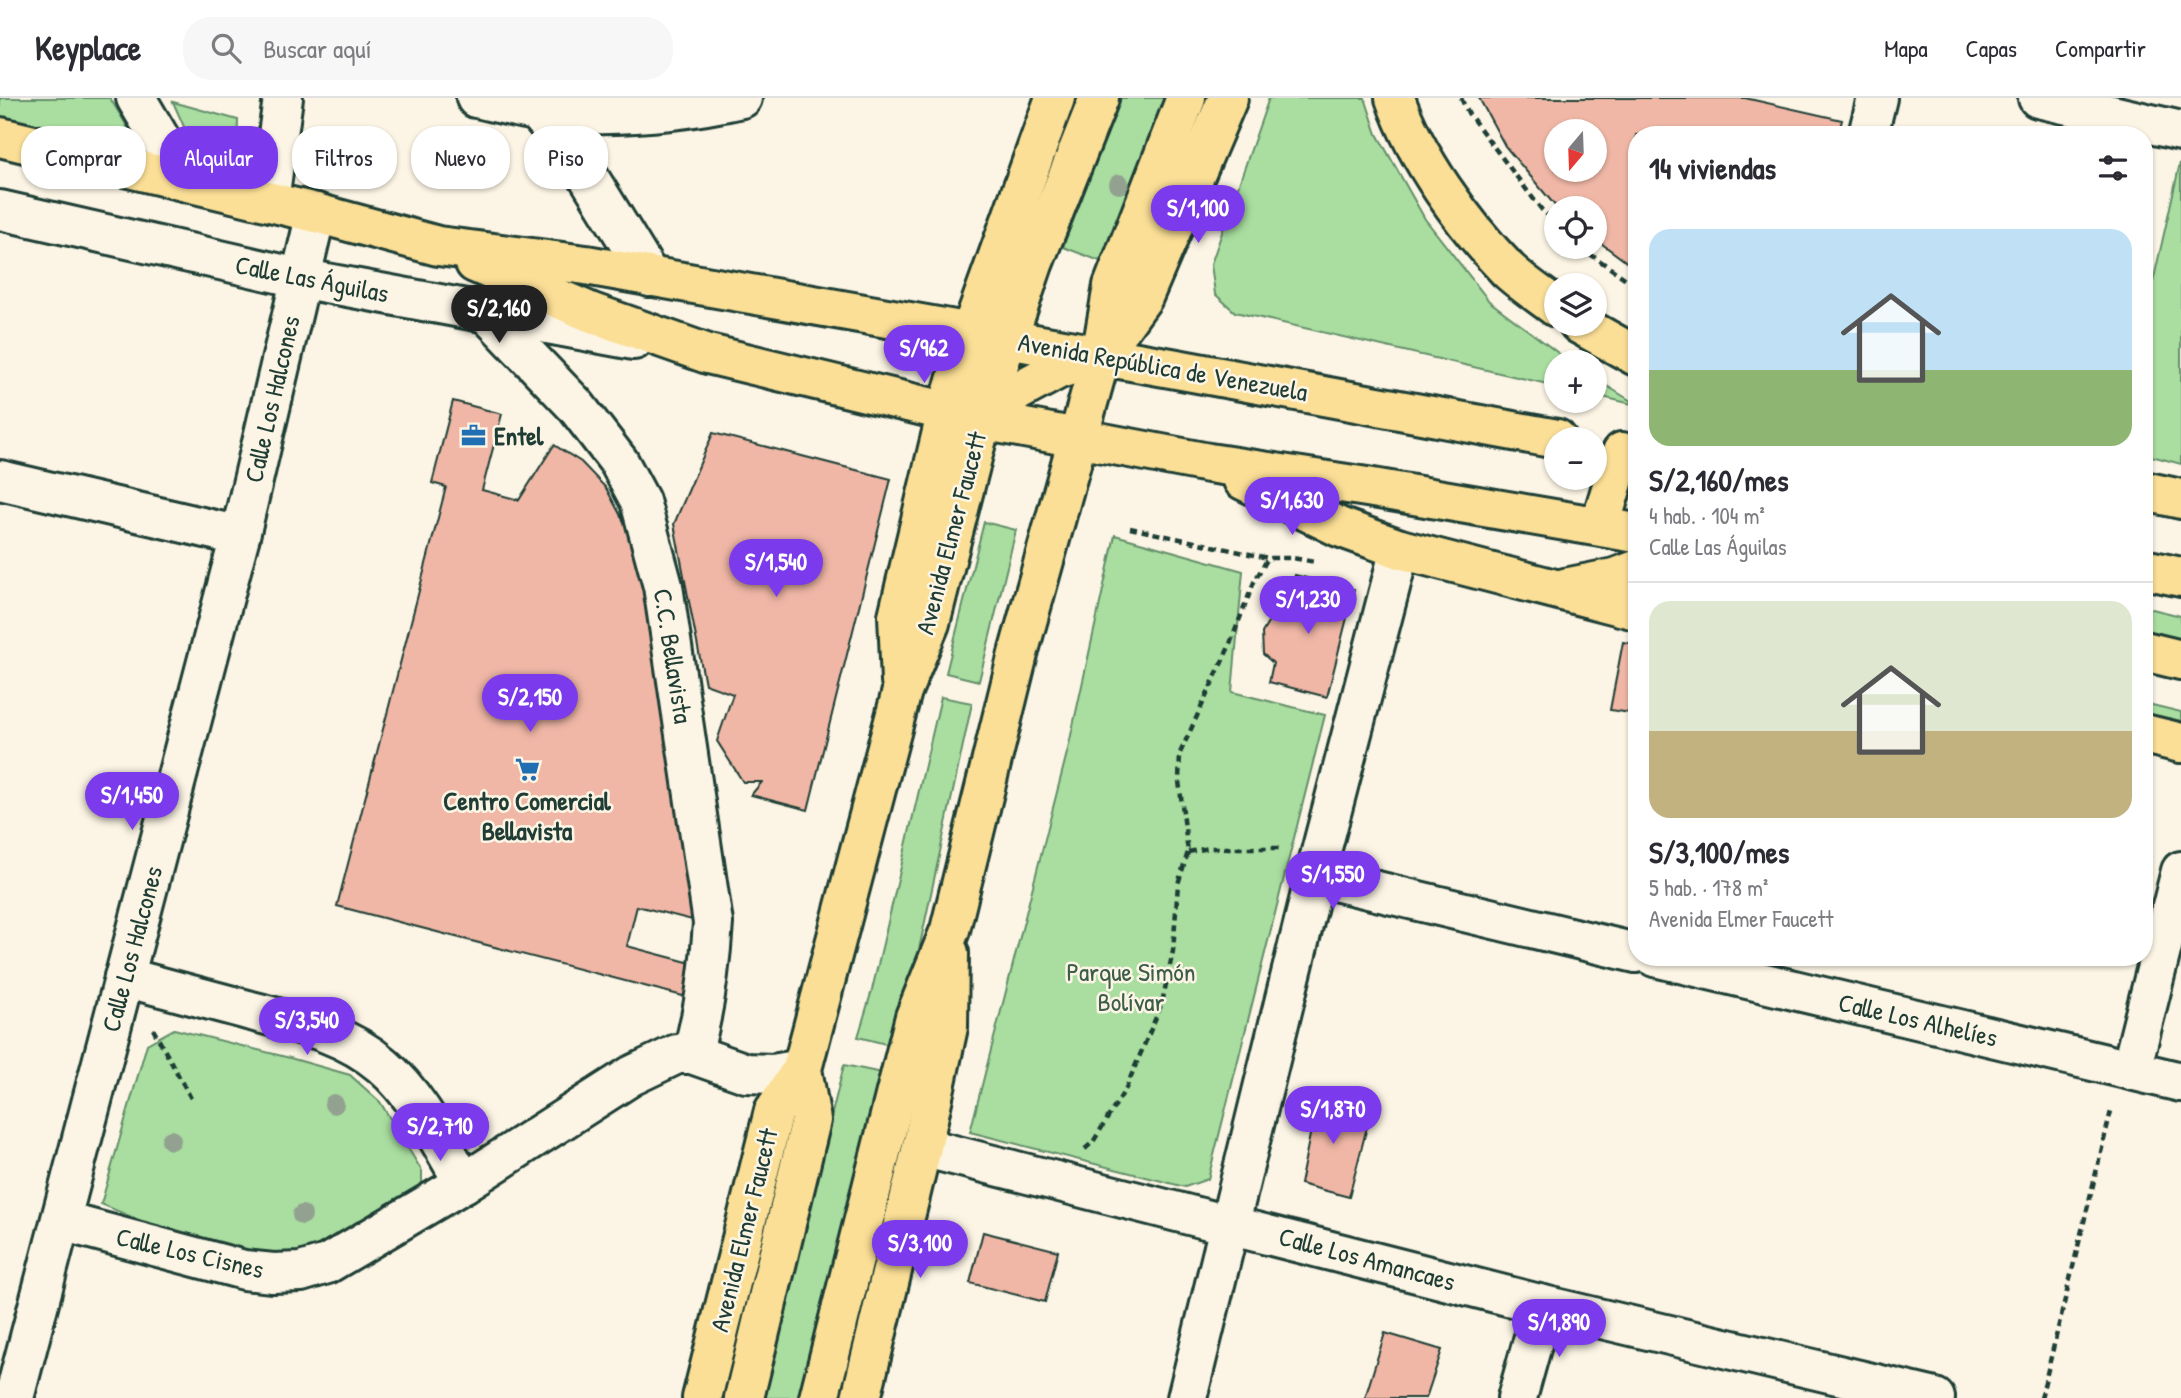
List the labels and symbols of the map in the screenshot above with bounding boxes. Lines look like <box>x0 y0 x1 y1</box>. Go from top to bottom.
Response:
north arrow <box>1544 119 1606 182</box>
pin: S/1,100 <box>1133 186 1263 245</box>
street label: Calle Las Águilas <box>232 247 392 311</box>
pin: S/2,160 <box>434 286 564 345</box>
street label: Calle Los Halcones <box>235 312 308 486</box>
street label: Avenida República de Venezuela <box>1016 324 1311 409</box>
pin: S/962 <box>875 326 973 385</box>
place label: Entel <box>494 418 545 453</box>
office icon: Entel <box>460 422 488 450</box>
street label: Avenida Elmer Faucett <box>907 427 995 638</box>
pin: S/1,630 <box>1227 478 1357 537</box>
pin: S/1,540 <box>711 540 841 599</box>
pin: S/1,230 <box>1243 576 1373 636</box>
street label: C.C. Bellavista <box>646 586 701 726</box>
pin: S/2,150 <box>465 674 595 734</box>
supermarket icon: Centro Comercial Bellavista <box>513 755 541 783</box>
pin: S/1,450 <box>67 772 197 832</box>
place label: Centro Comercial Bellavista <box>443 783 612 848</box>
pin: S/1,550 <box>1268 852 1398 911</box>
street label: Calle Los Halcones <box>93 862 170 1036</box>
park label: Parque Simón Bolívar <box>1066 954 1196 1019</box>
street label: Calle Los Alhelíes <box>1835 984 2001 1055</box>
pin: S/3,540 <box>242 998 372 1057</box>
pin: S/1,870 <box>1268 1086 1398 1146</box>
pin: S/2,710 <box>375 1104 505 1163</box>
street label: Avenida Elmer Faucett <box>701 1124 786 1335</box>
street label: Calle Los Amancaes <box>1275 1218 1459 1299</box>
street label: Calle Los Cisnes <box>113 1219 267 1286</box>
pin: S/3,100 <box>855 1220 985 1280</box>
pin: S/1,890 <box>1494 1300 1624 1359</box>

